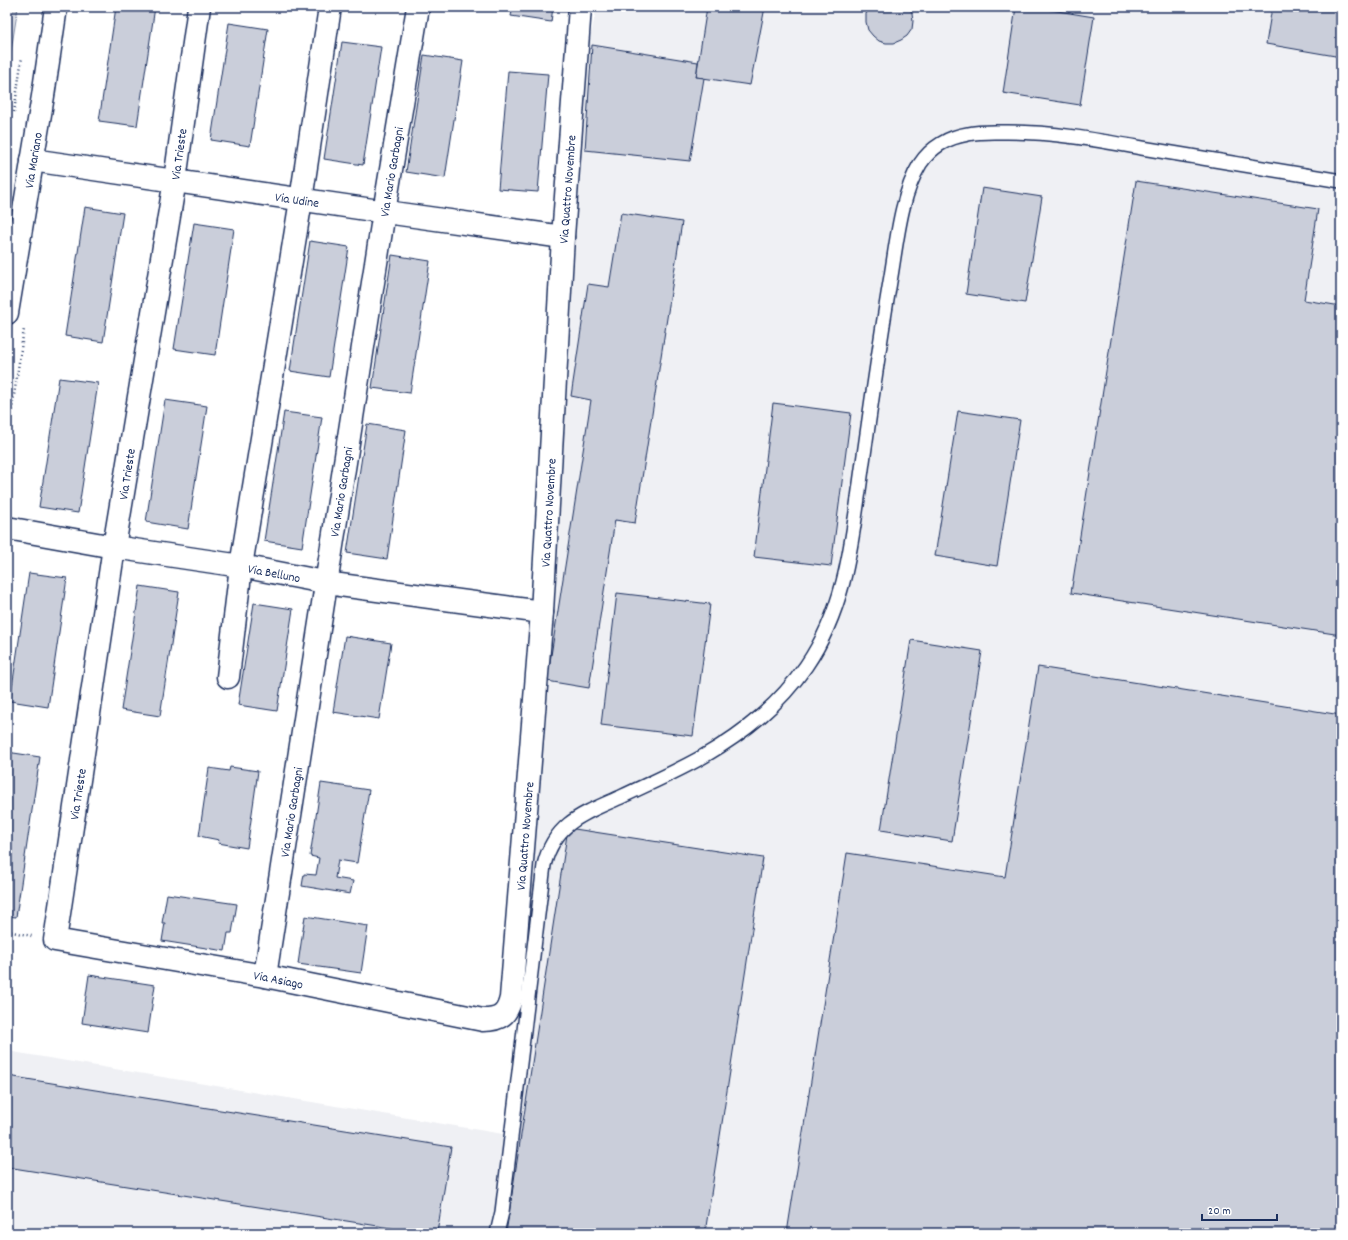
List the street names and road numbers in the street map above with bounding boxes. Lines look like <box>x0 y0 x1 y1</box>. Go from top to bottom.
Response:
street label: Via Mario Garbagni <box>376 125 410 218</box>
street label: Via Trieste <box>167 127 194 181</box>
street label: Via Mariano <box>21 131 49 190</box>
street label: Via Quattro Novembre <box>556 134 583 244</box>
street label: Via Udine <box>274 189 320 214</box>
street label: Via Mario Garbagni <box>327 445 359 539</box>
street label: Via Trieste <box>115 447 142 501</box>
street label: Via Quattro Novembre <box>538 458 563 568</box>
street label: Via Belluno <box>246 560 302 589</box>
street label: Via Mario Garbagni <box>277 765 309 859</box>
street label: Via Trieste <box>66 767 93 821</box>
street label: Via Quattro Novembre <box>513 781 540 891</box>
street label: Via Asiago <box>252 967 305 996</box>

